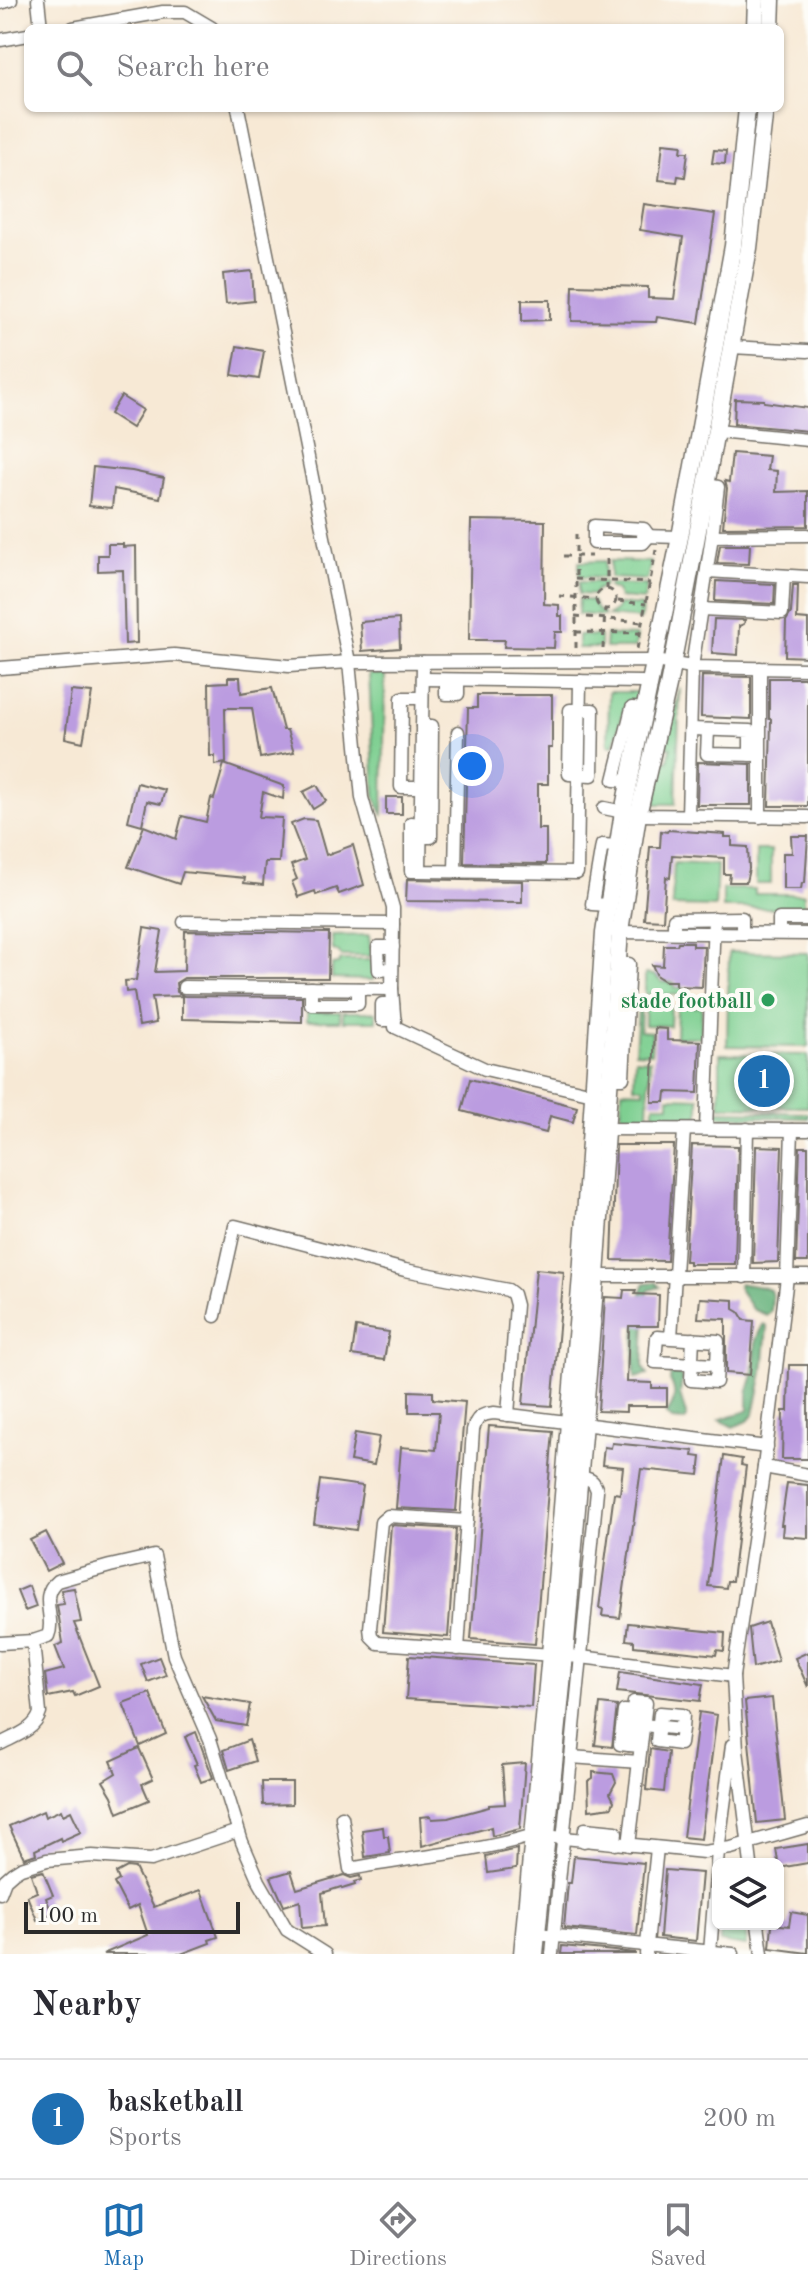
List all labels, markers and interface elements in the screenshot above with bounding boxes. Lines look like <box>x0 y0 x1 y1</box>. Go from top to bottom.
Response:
search box <box>24 24 784 112</box>
icon: search <box>52 46 96 90</box>
text: Search here <box>116 53 270 83</box>
your location <box>452 746 492 786</box>
place label: stade football <box>621 991 752 1013</box>
marker: stade football <box>759 991 777 1009</box>
pin: 1 <box>738 1051 790 1111</box>
map controls <box>712 1858 784 1930</box>
button: layers <box>712 1858 784 1930</box>
scale bar <box>24 1898 240 1934</box>
text: 100 m <box>36 1905 98 1927</box>
text: Nearby <box>32 1989 142 2023</box>
text: basketball <box>108 2088 243 2118</box>
text: 1 <box>50 2106 66 2132</box>
text: 200 m <box>703 2106 776 2132</box>
text: Sports <box>108 2125 182 2151</box>
tab: Map <box>102 2198 146 2273</box>
tab: Directions <box>349 2198 447 2273</box>
tab: Saved <box>650 2198 706 2273</box>

